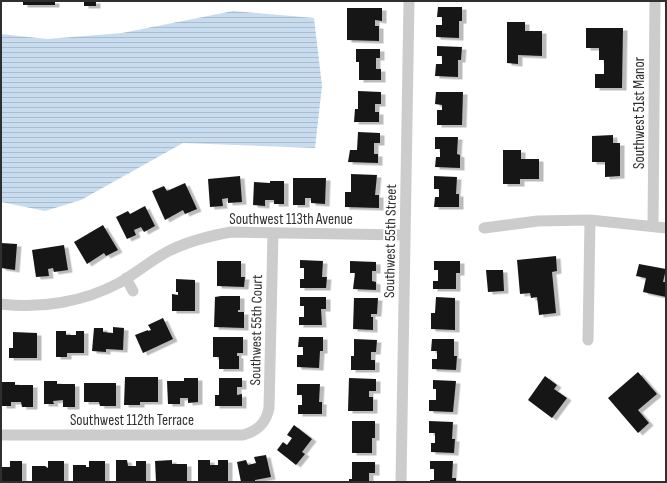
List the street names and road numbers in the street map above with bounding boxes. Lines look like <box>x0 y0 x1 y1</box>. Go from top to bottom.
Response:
street label: Southwest 51st Manor <box>630 56 649 169</box>
street label: Southwest 55th Street <box>380 184 401 298</box>
street label: Southwest 113th Avenue <box>229 210 353 229</box>
street label: Southwest 55th Court <box>246 274 267 386</box>
street label: Southwest 112th Terrace <box>70 411 194 430</box>

